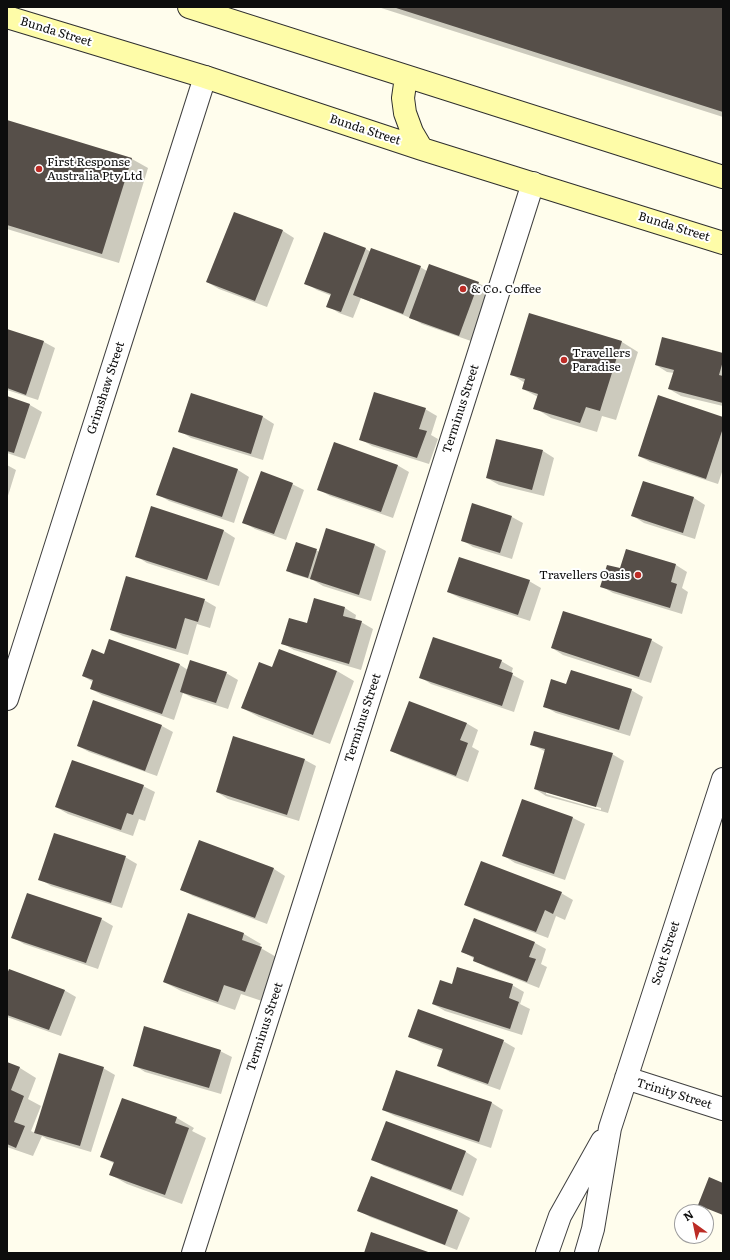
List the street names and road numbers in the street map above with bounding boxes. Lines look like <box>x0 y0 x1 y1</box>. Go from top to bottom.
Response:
street label: Bunda Street <box>19 14 93 50</box>
street label: Bunda Street <box>328 112 402 148</box>
street label: Bunda Street <box>637 209 711 245</box>
street label: Grimshaw Street <box>84 340 128 436</box>
street label: Terminus Street <box>440 363 482 455</box>
street label: Terminus Street <box>342 672 384 764</box>
street label: Scott Street <box>649 919 683 987</box>
street label: Terminus Street <box>244 981 286 1073</box>
street label: Trinity Street <box>634 1076 714 1112</box>

